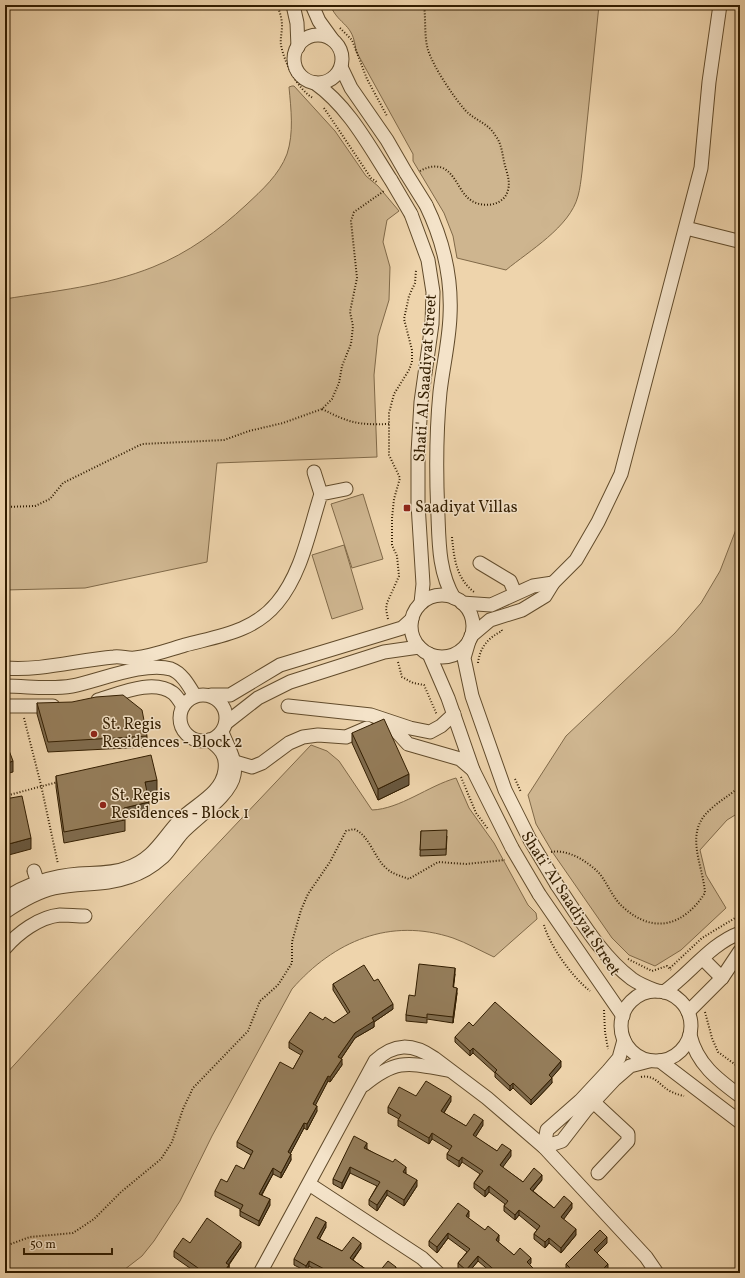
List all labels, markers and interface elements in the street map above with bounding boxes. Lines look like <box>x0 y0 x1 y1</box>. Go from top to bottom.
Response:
street label: Shati' Al Saadiyat Street <box>409 293 443 463</box>
place label: Saadiyat Villas <box>415 497 518 519</box>
marker: Saadiyat Villas <box>402 503 412 513</box>
place label: St. Regis Residences - Block 2 <box>102 714 243 754</box>
marker: St. Regis Residences - Block 2 <box>89 729 99 739</box>
place label: St. Regis Residences - Block 1 <box>111 785 249 825</box>
marker: St. Regis Residences - Block 1 <box>98 800 108 810</box>
street label: Shati' Al Saadiyat Street <box>515 827 625 981</box>
scale bar <box>24 1230 112 1256</box>
text: 50 m <box>30 1237 56 1253</box>

